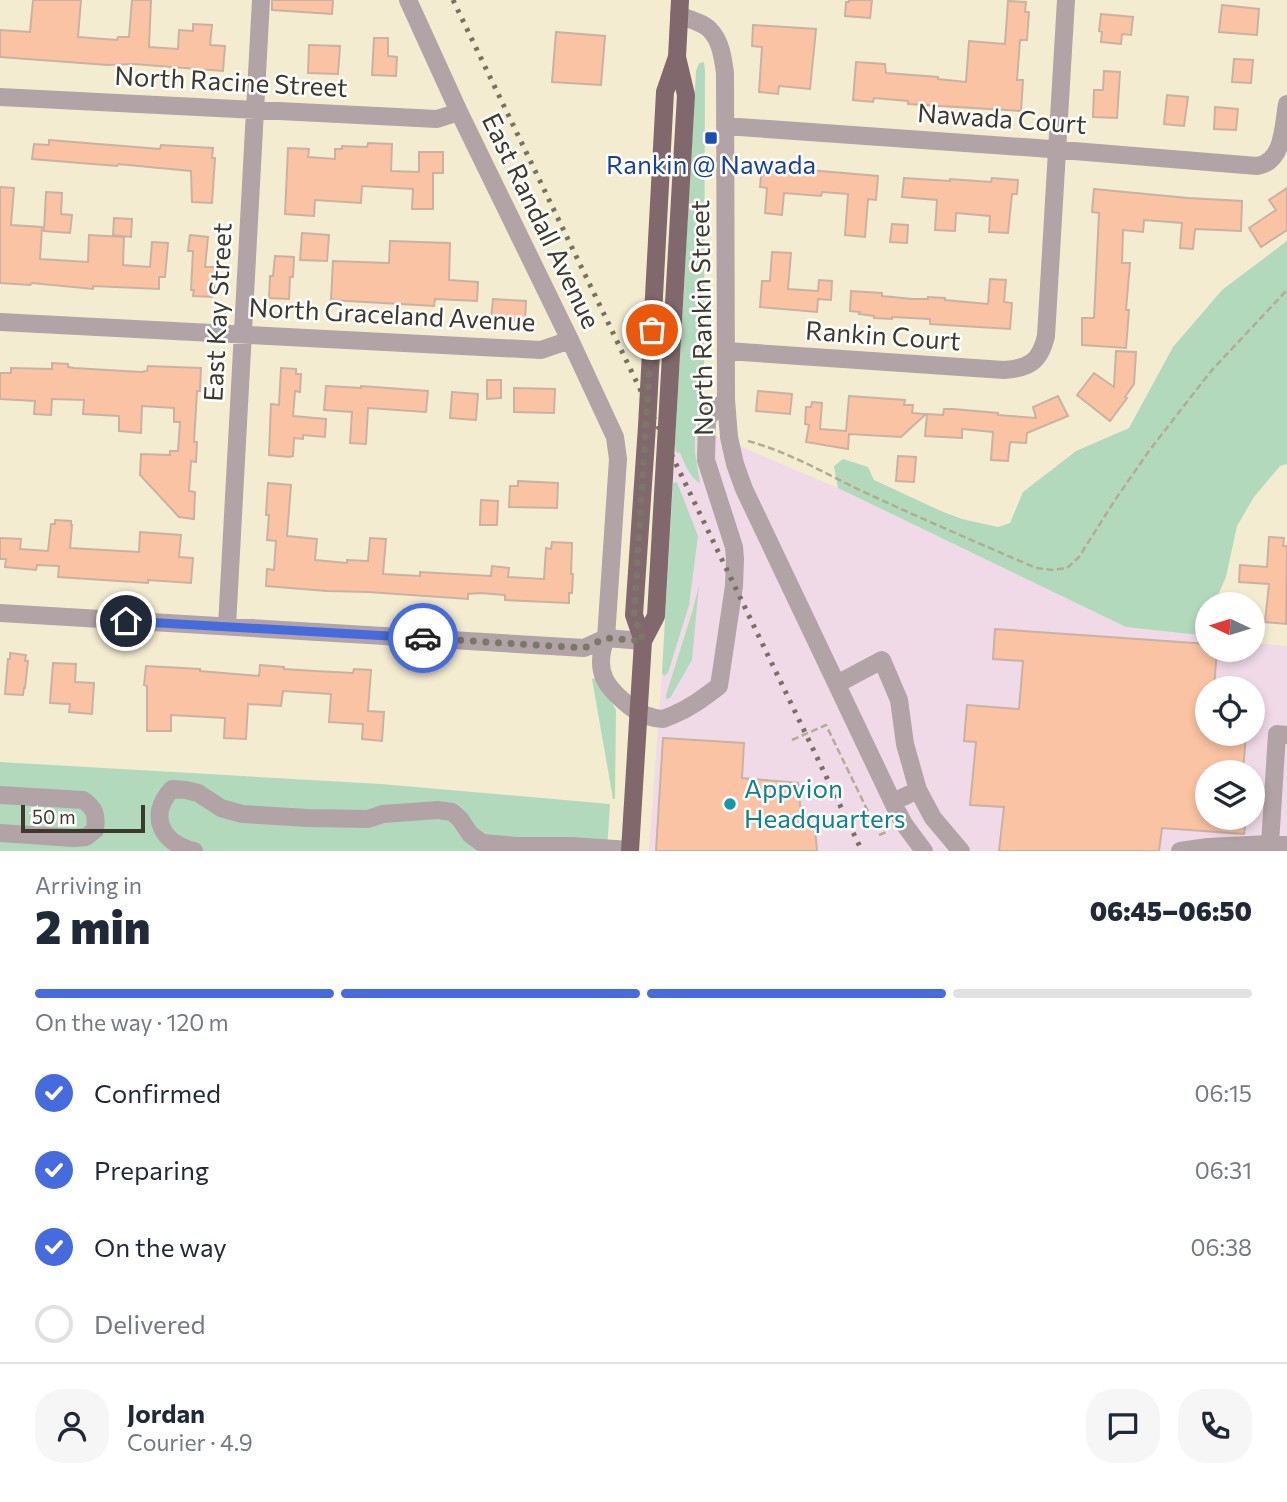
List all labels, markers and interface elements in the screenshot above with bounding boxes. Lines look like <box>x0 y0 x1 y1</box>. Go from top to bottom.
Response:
street label: North Racine Street <box>114 59 349 102</box>
street label: Nawada Court <box>916 96 1088 139</box>
street label: East Randall Avenue <box>477 108 608 333</box>
marker: Rankin @ Nawada <box>703 130 719 146</box>
place label: Rankin @ Nawada <box>606 148 816 179</box>
street label: North Rankin Street <box>683 200 718 436</box>
street label: East Kay Street <box>196 222 237 402</box>
street label: North Graceland Avenue <box>248 291 536 336</box>
pin <box>622 300 682 360</box>
icon: bag <box>633 311 671 349</box>
street label: Rankin Court <box>805 314 962 355</box>
pin <box>96 591 156 651</box>
north arrow <box>1195 592 1265 662</box>
map controls <box>1195 592 1265 830</box>
icon: home <box>107 602 145 640</box>
courier <box>388 603 458 673</box>
icon: car <box>404 619 442 657</box>
button: locate <box>1195 676 1265 746</box>
button: layers <box>1195 760 1265 830</box>
place label: Appvion Headquarters <box>744 772 905 833</box>
marker: Appvion Headquarters <box>722 796 738 812</box>
scale bar <box>21 802 145 834</box>
text: 50 m <box>32 805 76 828</box>
text: Arriving in <box>35 871 142 899</box>
text: 06:45–06:50 <box>1090 895 1252 926</box>
text: 2 min <box>35 897 151 953</box>
text: On the way · 120 m <box>35 1008 229 1036</box>
icon: check <box>35 1074 73 1112</box>
text: Confirmed <box>94 1077 221 1108</box>
text: 06:15 <box>1195 1079 1252 1107</box>
icon: check <box>35 1151 73 1189</box>
text: Preparing <box>94 1154 209 1185</box>
text: 06:31 <box>1195 1156 1252 1184</box>
icon: check <box>35 1228 73 1266</box>
text: On the way <box>94 1231 227 1262</box>
text: 06:38 <box>1191 1233 1252 1261</box>
text: Delivered <box>94 1308 205 1339</box>
button: person <box>35 1389 109 1463</box>
button: chat <box>1086 1389 1160 1463</box>
button: phone <box>1178 1389 1252 1463</box>
text: Jordan <box>127 1397 205 1428</box>
text: Courier · 4.9 <box>127 1428 253 1456</box>

